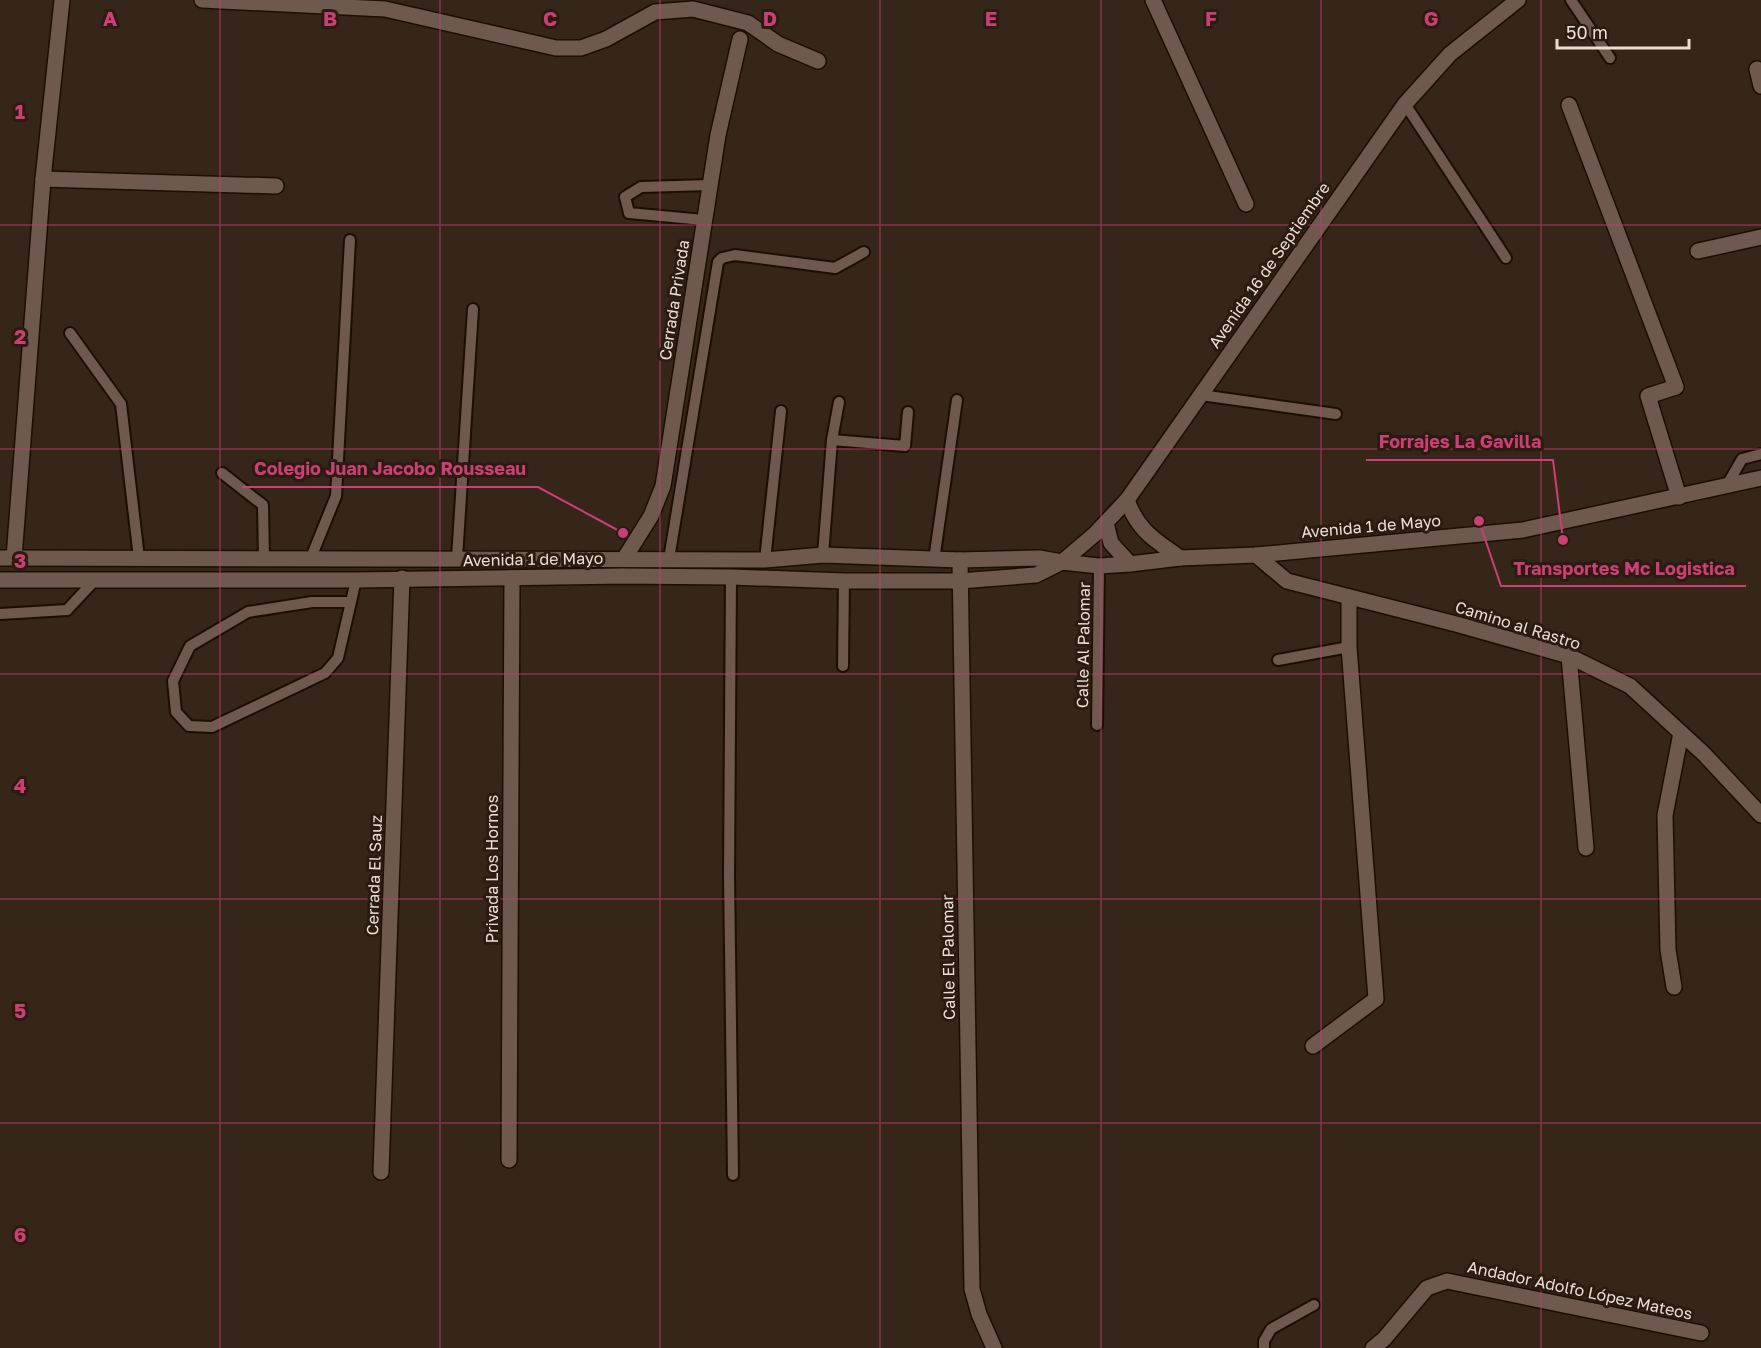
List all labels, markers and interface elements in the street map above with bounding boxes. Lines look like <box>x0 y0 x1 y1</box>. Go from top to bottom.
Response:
text: A <box>103 6 117 30</box>
text: B <box>323 6 337 30</box>
text: C <box>543 6 557 30</box>
text: D <box>763 6 777 30</box>
text: E <box>985 6 997 30</box>
text: F <box>1205 6 1217 30</box>
text: G <box>1424 6 1438 30</box>
scale bar <box>1557 12 1689 50</box>
text: 50 m <box>1566 21 1608 43</box>
text: 1 <box>15 99 25 123</box>
street label: Avenida 16 de Septiembre <box>1204 178 1334 352</box>
street label: Cerrada Privada <box>655 238 693 362</box>
text: 2 <box>14 324 26 348</box>
callout: Forrajes La Gavilla <box>1366 424 1553 460</box>
text: Forrajes La Gavilla <box>1379 430 1541 452</box>
callout: Colegio Juan Jacobo Rousseau <box>242 451 538 487</box>
text: Colegio Juan Jacobo Rousseau <box>254 457 526 479</box>
street label: Avenida 1 de Mayo <box>1300 510 1442 542</box>
text: 3 <box>14 548 26 572</box>
street label: Avenida 1 de Mayo <box>463 548 603 570</box>
callout: Transportes Mc Logistica <box>1501 550 1746 586</box>
text: Transportes Mc Logistica <box>1513 557 1735 579</box>
street label: Calle Al Palomar <box>1072 582 1094 708</box>
street label: Camino al Rastro <box>1453 596 1583 654</box>
text: 4 <box>14 773 26 797</box>
street label: Privada Los Hornos <box>482 795 502 943</box>
street label: Cerrada El Sauz <box>362 814 386 936</box>
street label: Calle El Palomar <box>937 894 959 1020</box>
text: 5 <box>14 998 26 1022</box>
text: 6 <box>14 1222 26 1246</box>
street label: Andador Adolfo López Mateos <box>1466 1256 1694 1324</box>

